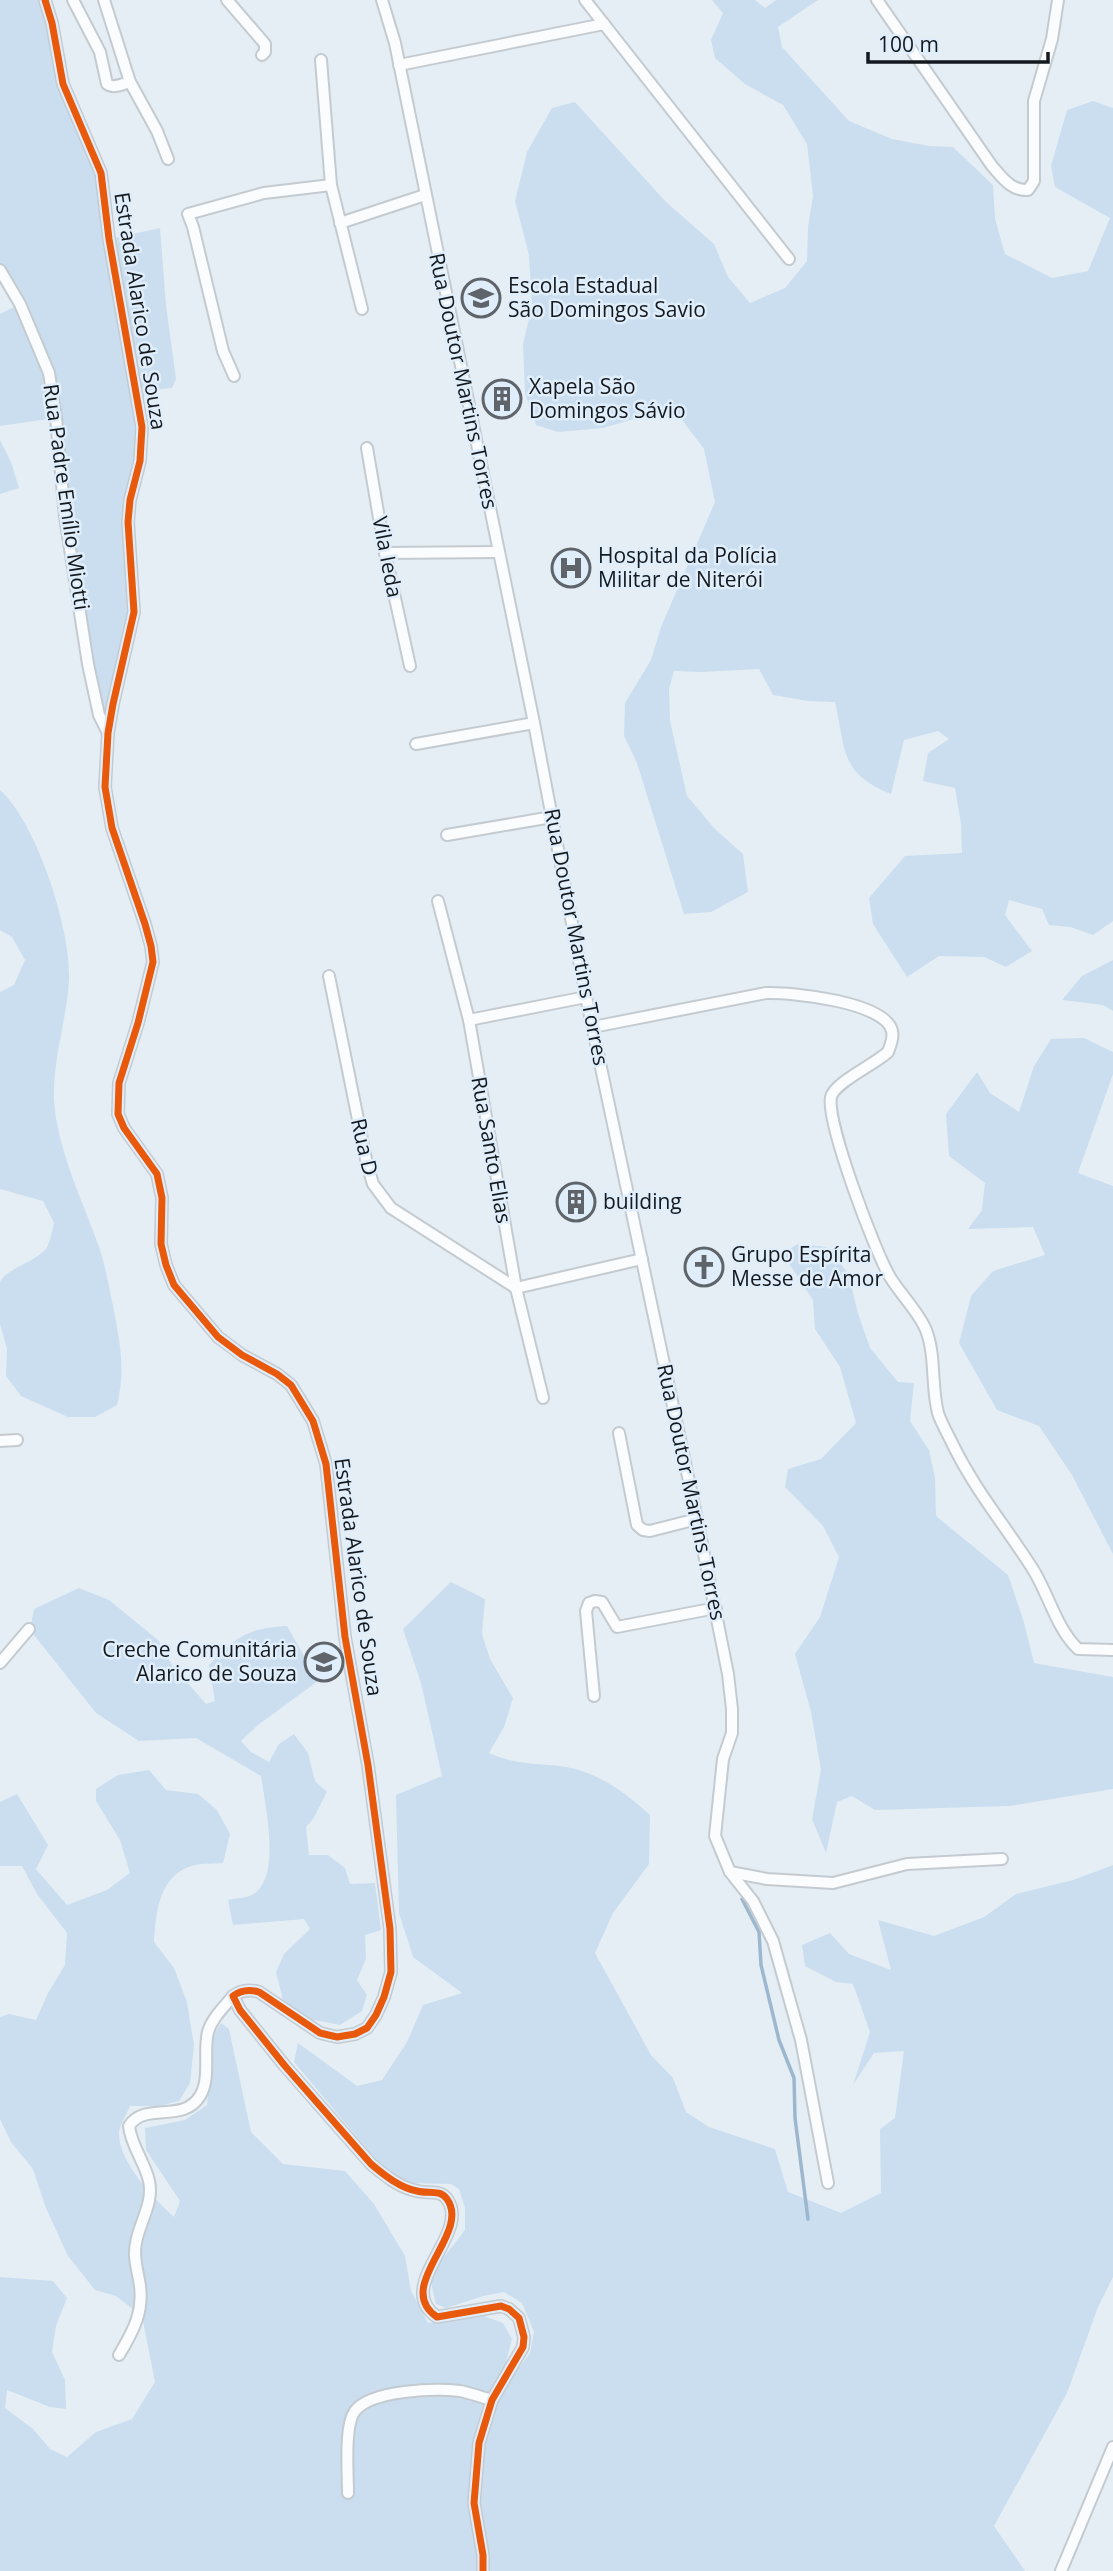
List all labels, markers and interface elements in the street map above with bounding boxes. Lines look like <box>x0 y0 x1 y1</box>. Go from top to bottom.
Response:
scale bar <box>868 21 1048 65</box>
text: 100 m <box>878 30 939 58</box>
street label: Estrada Alarico de Souza <box>108 190 174 432</box>
street label: Rua Doutor Martins Torres <box>423 250 505 512</box>
place label: Escola Estadual São Domingos Savio <box>508 271 706 323</box>
school or university icon: Escola Estadual São Domingos Savio <box>460 277 502 319</box>
place label: Xapela São Domingos Sávio <box>529 372 686 424</box>
building icon: Xapela São Domingos Sávio <box>481 378 523 420</box>
street label: Rua Padre Emílio Miotti <box>37 382 97 612</box>
street label: Vila Ieda <box>366 514 410 600</box>
place label: Hospital da Polícia Militar de Niterói <box>598 541 777 593</box>
hospital icon: Hospital da Polícia Militar de Niterói <box>550 547 592 589</box>
street label: Rua Doutor Martins Torres <box>538 806 616 1068</box>
street label: Rua Santo Elias <box>465 1074 519 1225</box>
street label: Rua D <box>345 1115 385 1178</box>
building icon: building <box>555 1181 597 1223</box>
place label: building <box>603 1187 682 1215</box>
place label: Grupo Espírita Messe de Amor <box>731 1240 883 1292</box>
church icon: Grupo Espírita Messe de Amor <box>683 1246 725 1288</box>
street label: Rua Doutor Martins Torres <box>651 1361 733 1623</box>
street label: Estrada Alarico de Souza <box>328 1456 390 1698</box>
place label: Creche Comunitária Alarico de Souza <box>102 1635 297 1687</box>
school or university icon: Creche Comunitária Alarico de Souza <box>303 1641 345 1683</box>

